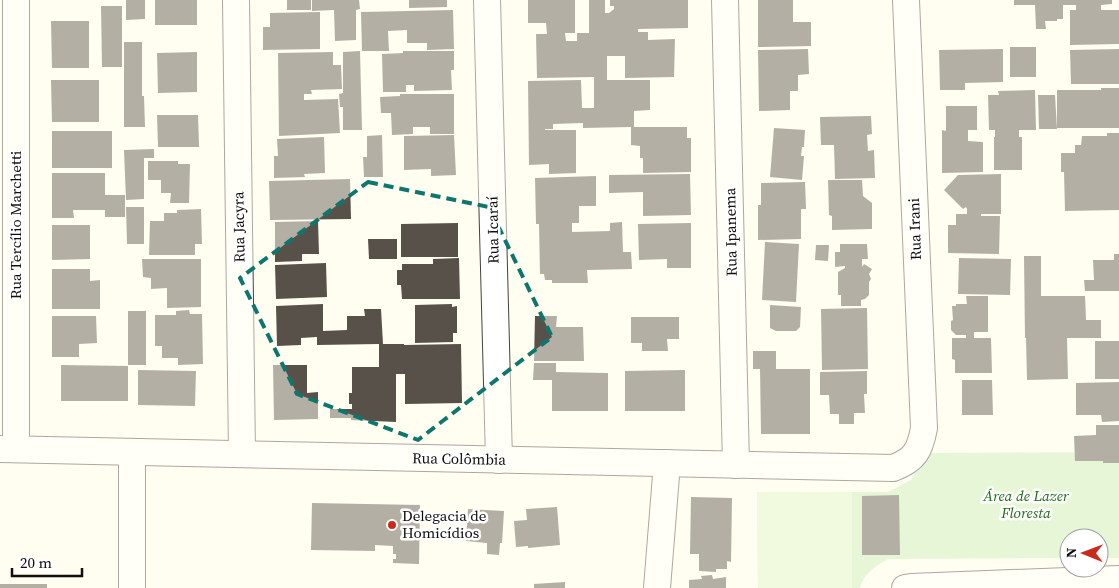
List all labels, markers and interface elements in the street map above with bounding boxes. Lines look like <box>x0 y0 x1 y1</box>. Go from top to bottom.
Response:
street label: Rua Tercílio Marchetti <box>5 151 26 299</box>
street label: Rua Ipanema <box>719 187 742 277</box>
street label: Rua Jacyra <box>227 191 250 263</box>
street label: Rua Icaraí <box>481 195 504 264</box>
street label: Rua Irani <box>903 197 926 261</box>
street label: Rua Colômbia <box>412 447 507 470</box>
park label: Área de Lazer Floresta <box>982 485 1070 523</box>
place label: Delegacia de Homicídios <box>402 505 487 543</box>
marker: Delegacia de Homicídios <box>386 519 398 531</box>
north arrow <box>1059 528 1109 578</box>
scale bar <box>12 546 82 578</box>
text: N <box>1061 547 1081 558</box>
text: 20 m <box>20 552 52 573</box>

